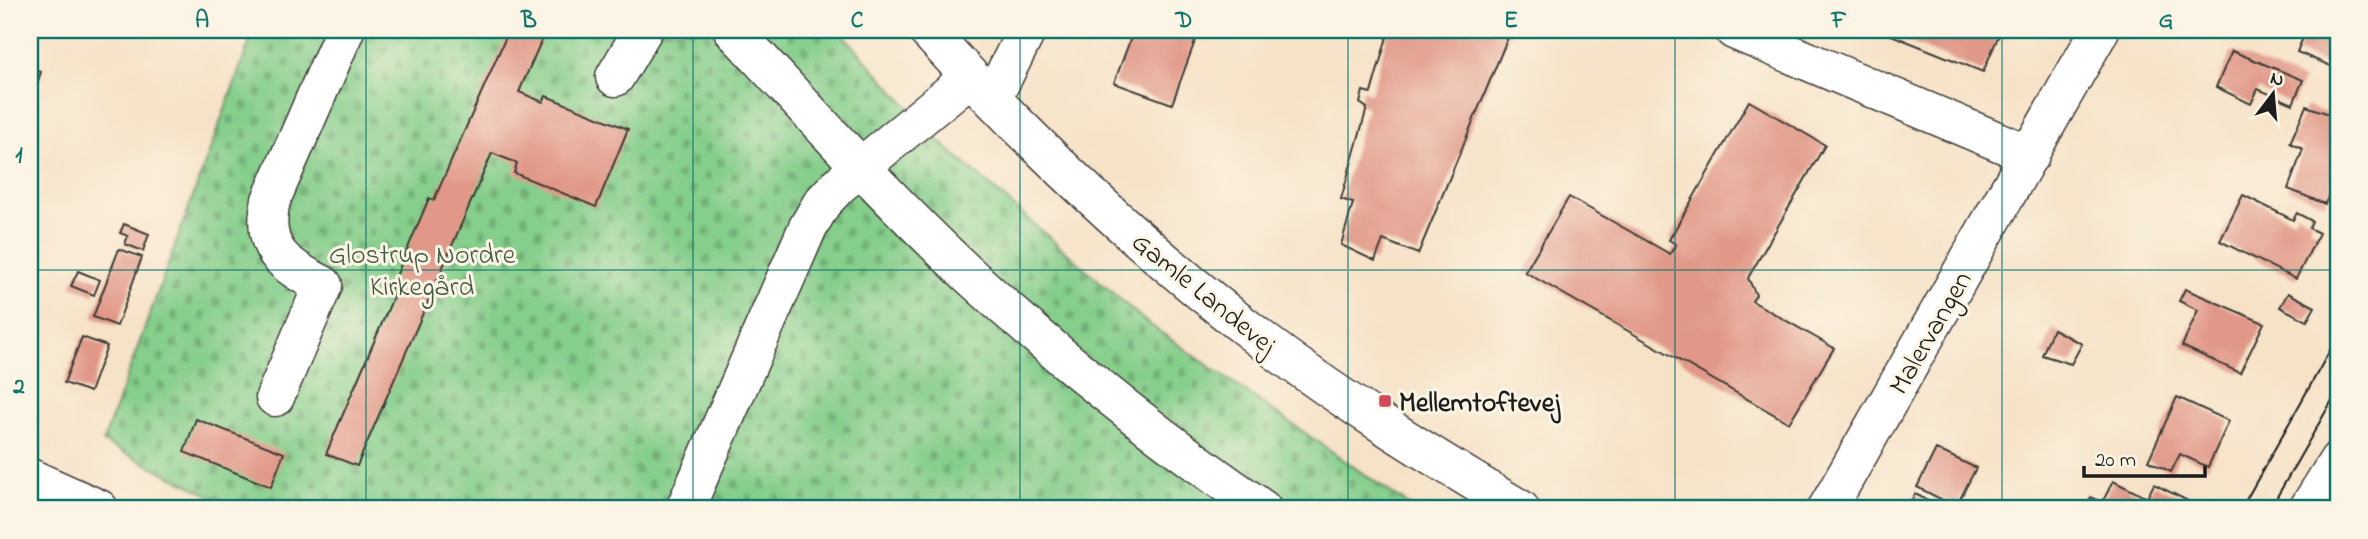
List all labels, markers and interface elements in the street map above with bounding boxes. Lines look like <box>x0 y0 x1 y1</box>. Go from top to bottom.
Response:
text: A <box>195 5 209 38</box>
text: B <box>520 5 537 38</box>
text: C <box>851 5 864 38</box>
text: D <box>1175 5 1192 38</box>
text: E <box>1504 5 1518 38</box>
text: F <box>1831 5 1847 38</box>
text: G <box>2159 5 2173 38</box>
north arrow <box>2238 60 2308 130</box>
text: N <box>2267 65 2287 95</box>
text: 1 <box>15 140 23 173</box>
street label: Gamle Landevej <box>1122 223 1285 367</box>
park label: Glostrup Nordre Kirkegård <box>329 236 516 309</box>
street label: Malervangen <box>1880 264 1984 403</box>
text: 2 <box>12 371 25 404</box>
place label: Mellemtoftevej <box>1399 384 1561 425</box>
marker: Mellemtoftevej <box>1377 393 1393 409</box>
scale bar <box>2084 434 2205 478</box>
text: 20 m <box>2095 446 2136 476</box>

